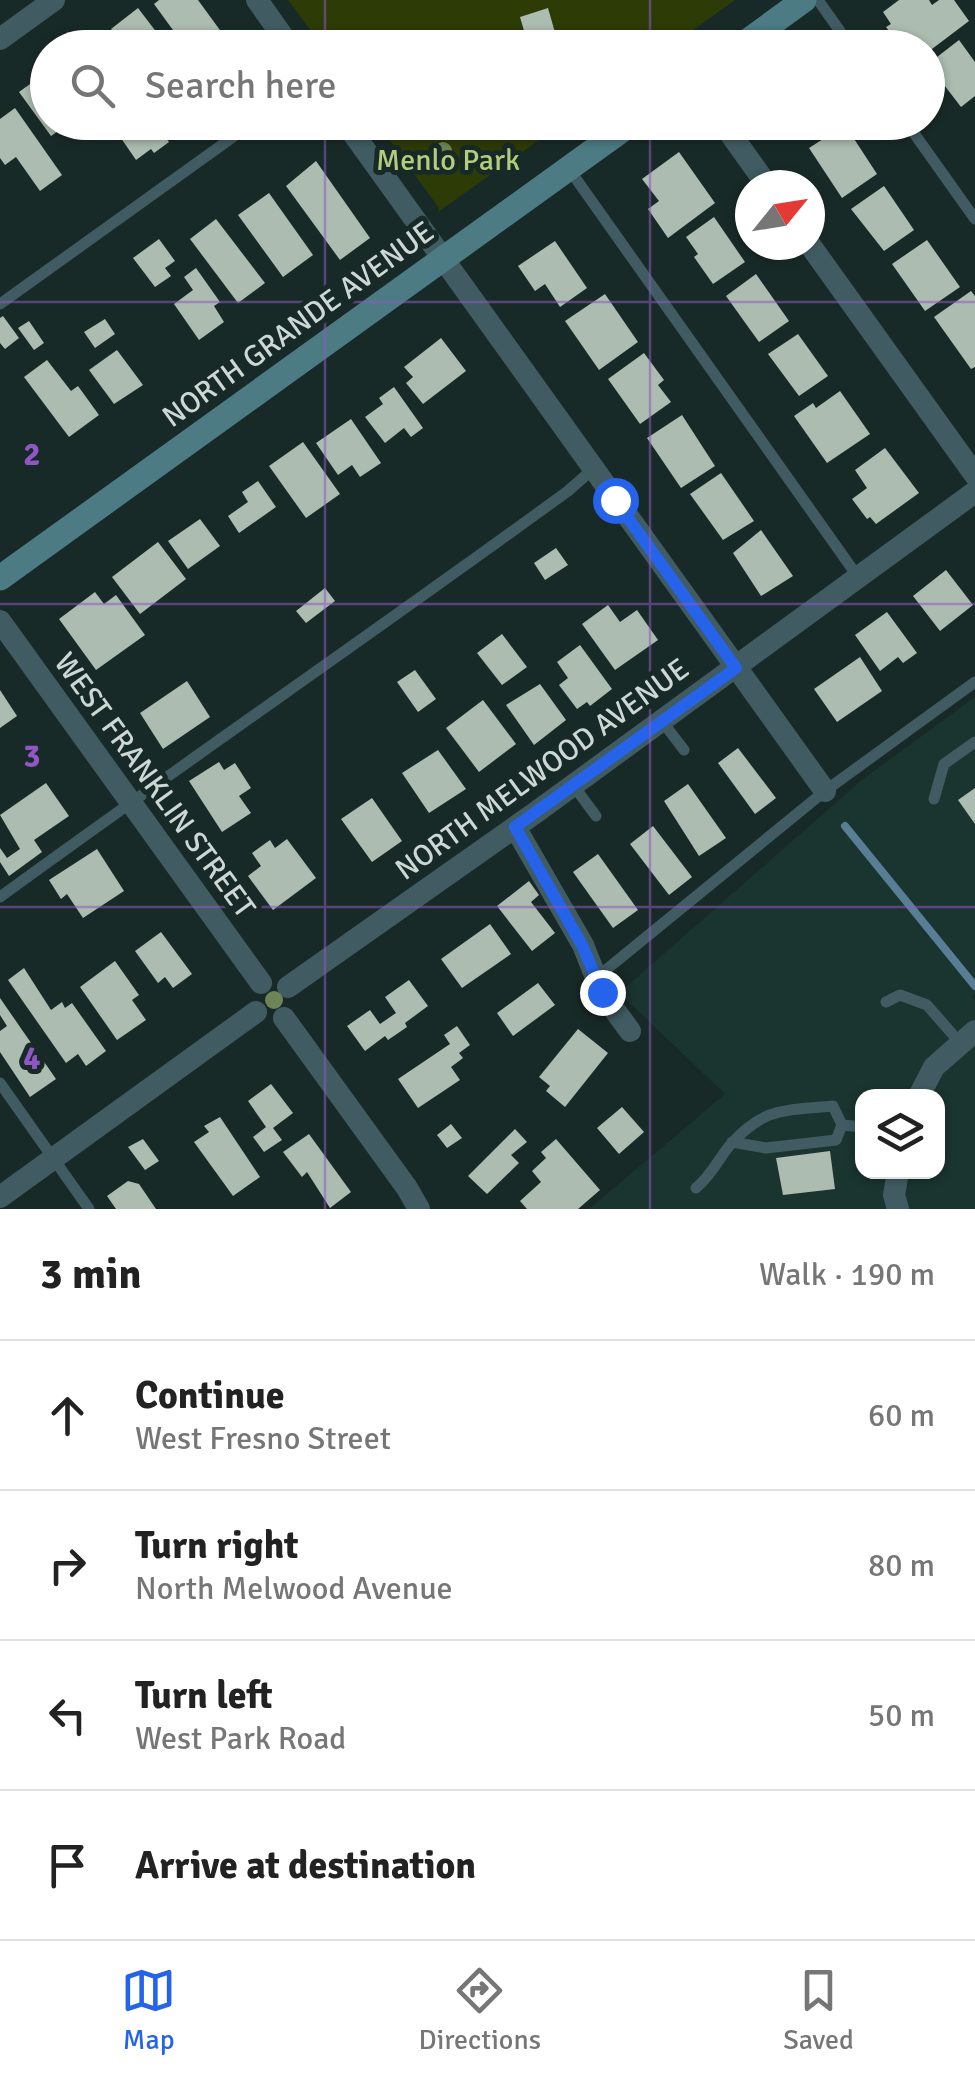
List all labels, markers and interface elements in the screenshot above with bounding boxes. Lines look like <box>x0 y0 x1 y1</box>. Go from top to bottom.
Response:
search box <box>30 30 945 140</box>
icon: search <box>65 58 120 113</box>
text: Search here <box>145 62 337 109</box>
park label: Menlo Park <box>376 142 520 179</box>
north arrow <box>735 170 825 260</box>
street label: NORTH GRANDE AVENUE <box>155 213 441 435</box>
text: 2 <box>23 435 41 474</box>
route start <box>593 478 639 524</box>
street label: WEST FRANKLIN STREET <box>46 646 263 925</box>
street label: NORTH MELWOOD AVENUE <box>388 650 696 888</box>
text: 3 <box>23 737 41 776</box>
route end <box>580 970 626 1016</box>
text: 4 <box>23 1039 41 1078</box>
map controls <box>855 1089 945 1179</box>
button: layers <box>855 1089 945 1179</box>
text: 3 min <box>40 1249 141 1300</box>
text: Walk · 190 m <box>759 1255 935 1294</box>
text: Continue <box>135 1372 285 1419</box>
icon: ahead <box>40 1388 95 1443</box>
text: 60 m <box>868 1396 935 1435</box>
text: West Fresno Street <box>135 1419 391 1458</box>
text: Turn right <box>135 1522 299 1569</box>
icon: right <box>40 1538 95 1593</box>
text: 80 m <box>868 1546 935 1585</box>
text: North Melwood Avenue <box>135 1569 453 1608</box>
text: Turn left <box>135 1672 273 1719</box>
icon: left <box>40 1688 95 1743</box>
text: 50 m <box>868 1696 935 1735</box>
text: West Park Road <box>135 1719 346 1758</box>
icon: arrive <box>40 1838 95 1893</box>
text: Arrive at destination <box>135 1842 476 1889</box>
tab: Map <box>121 1963 176 2057</box>
tab: Directions <box>419 1963 541 2057</box>
tab: Saved <box>783 1963 854 2057</box>

